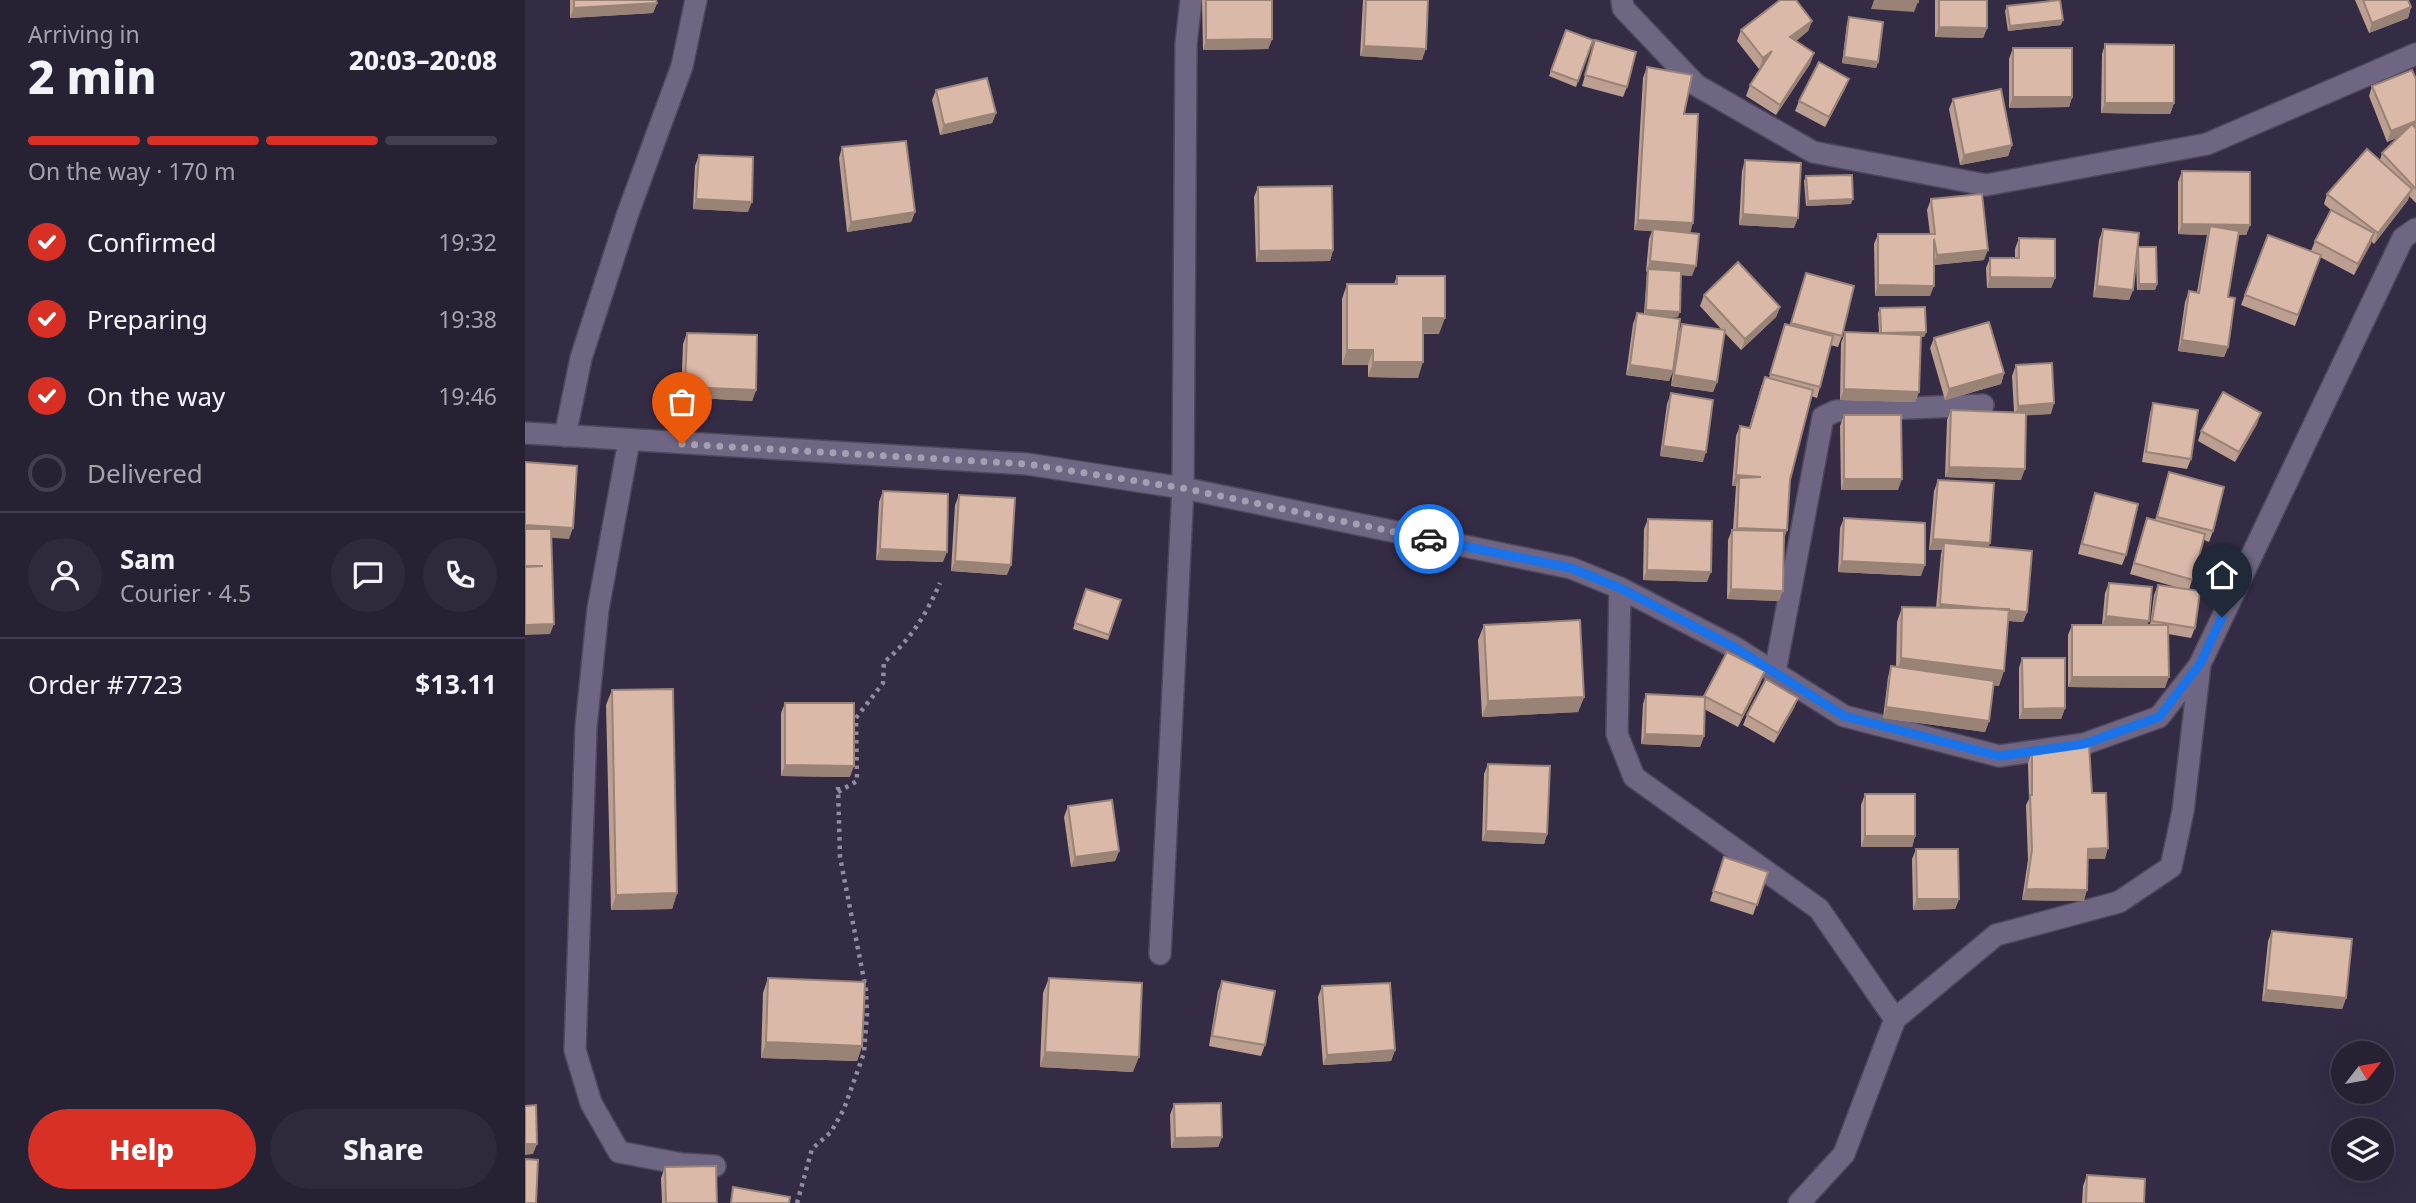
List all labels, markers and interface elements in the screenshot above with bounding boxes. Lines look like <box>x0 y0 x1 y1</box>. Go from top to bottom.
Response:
text: Arriving in <box>28 18 140 50</box>
text: 20:03–20:08 <box>349 42 497 78</box>
text: 2 min <box>28 45 157 107</box>
text: On the way · 170 m <box>28 155 235 187</box>
icon: check <box>28 223 66 261</box>
text: Confirmed <box>87 224 217 260</box>
text: 19:32 <box>438 226 497 258</box>
icon: check <box>28 300 66 338</box>
text: Preparing <box>87 301 208 337</box>
text: 19:38 <box>438 303 497 335</box>
pin <box>652 372 712 444</box>
icon: check <box>28 377 66 415</box>
text: On the way <box>87 378 225 414</box>
text: 19:46 <box>438 380 497 412</box>
icon: bag <box>663 383 701 421</box>
text: Delivered <box>87 455 203 491</box>
courier <box>1394 504 1464 574</box>
icon: car <box>1410 520 1448 558</box>
button: person <box>28 538 102 612</box>
button: chat <box>331 538 405 612</box>
button: phone <box>423 538 497 612</box>
text: Sam <box>120 541 175 577</box>
pin <box>2192 545 2252 617</box>
icon: home <box>2203 556 2241 594</box>
text: Courier · 4.5 <box>120 577 251 609</box>
text: Order #7723 <box>28 666 183 702</box>
text: $13.11 <box>415 666 497 702</box>
north arrow <box>2331 1041 2394 1104</box>
map controls <box>2331 1041 2394 1181</box>
button: Help <box>28 1109 256 1189</box>
button: Share <box>270 1109 497 1189</box>
button: layers <box>2331 1118 2394 1181</box>

